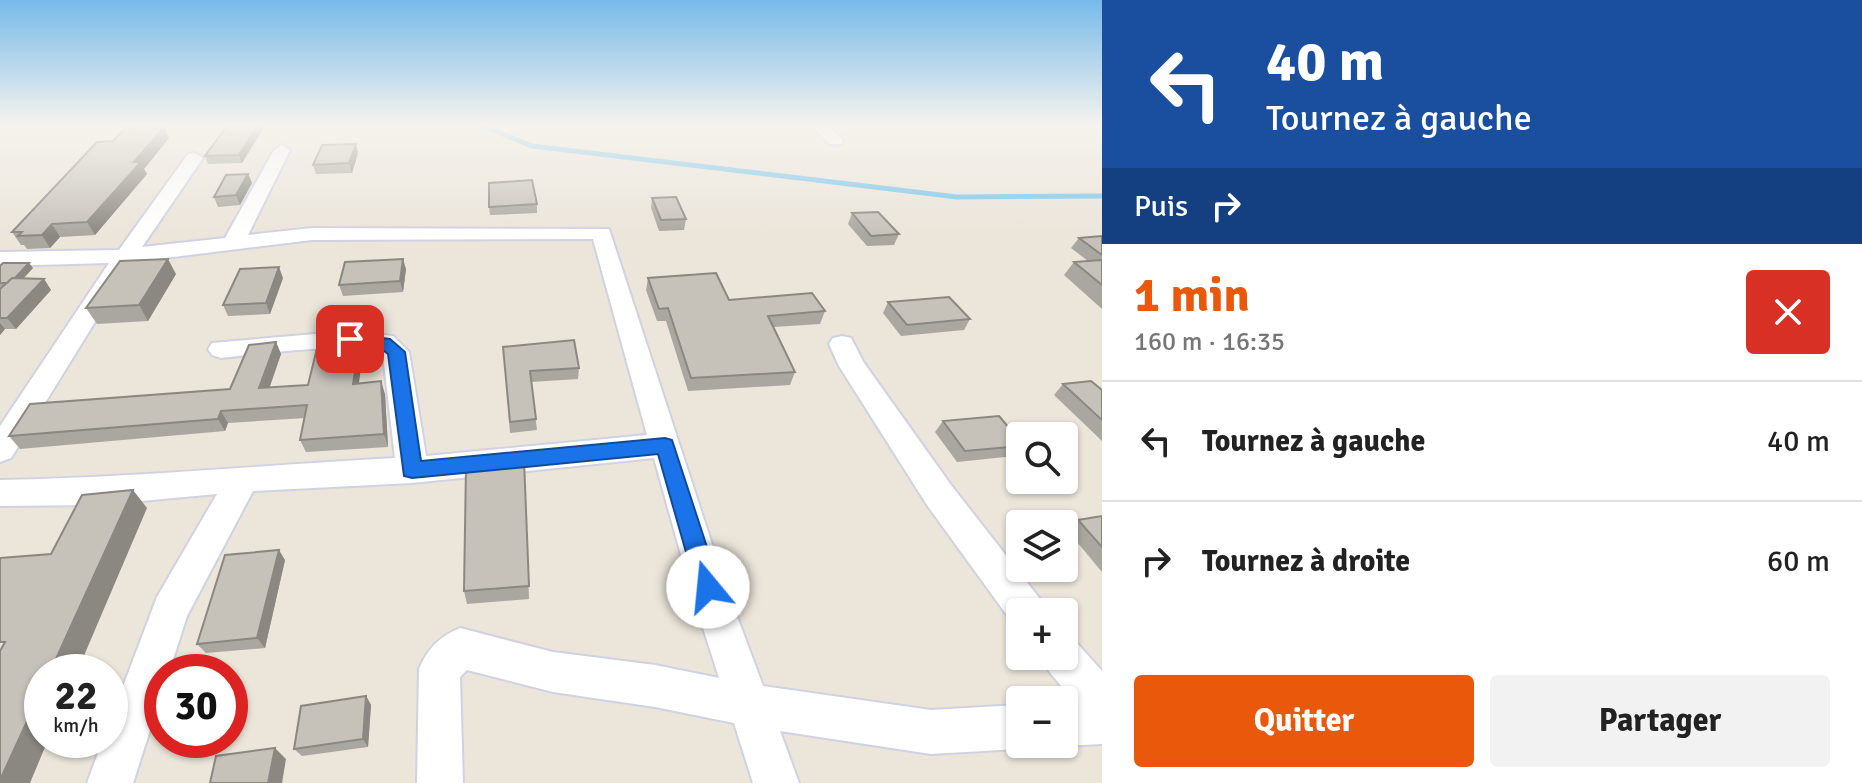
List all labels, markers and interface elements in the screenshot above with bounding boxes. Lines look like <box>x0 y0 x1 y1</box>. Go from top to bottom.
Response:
text: 40 m <box>1266 27 1384 96</box>
icon: left <box>1134 32 1238 136</box>
text: Tournez à gauche <box>1266 96 1532 141</box>
icon: right <box>1204 184 1248 228</box>
text: Puis <box>1134 188 1188 225</box>
text: 1 min <box>1134 266 1250 325</box>
button: close <box>1746 270 1830 354</box>
pin <box>316 305 384 373</box>
icon: arrive <box>328 317 372 361</box>
text: 160 m · 16:35 <box>1134 326 1285 358</box>
icon: left <box>1134 419 1178 463</box>
map controls <box>1006 422 1078 758</box>
button: search <box>1006 422 1078 494</box>
text: Tournez à gauche <box>1202 423 1425 460</box>
text: 40 m <box>1767 423 1830 460</box>
button: layers <box>1006 510 1078 582</box>
icon: right <box>1134 539 1178 583</box>
text: Tournez à droite <box>1202 543 1410 580</box>
text: 60 m <box>1767 543 1830 580</box>
position arrow <box>666 545 750 629</box>
button: + <box>1006 598 1078 670</box>
speed limit sign: 30 <box>144 654 248 758</box>
text: 22 <box>54 671 98 721</box>
button: Quitter <box>1134 675 1474 767</box>
button: Partager <box>1490 675 1830 767</box>
button: − <box>1006 686 1078 758</box>
text: km/h <box>53 713 99 738</box>

